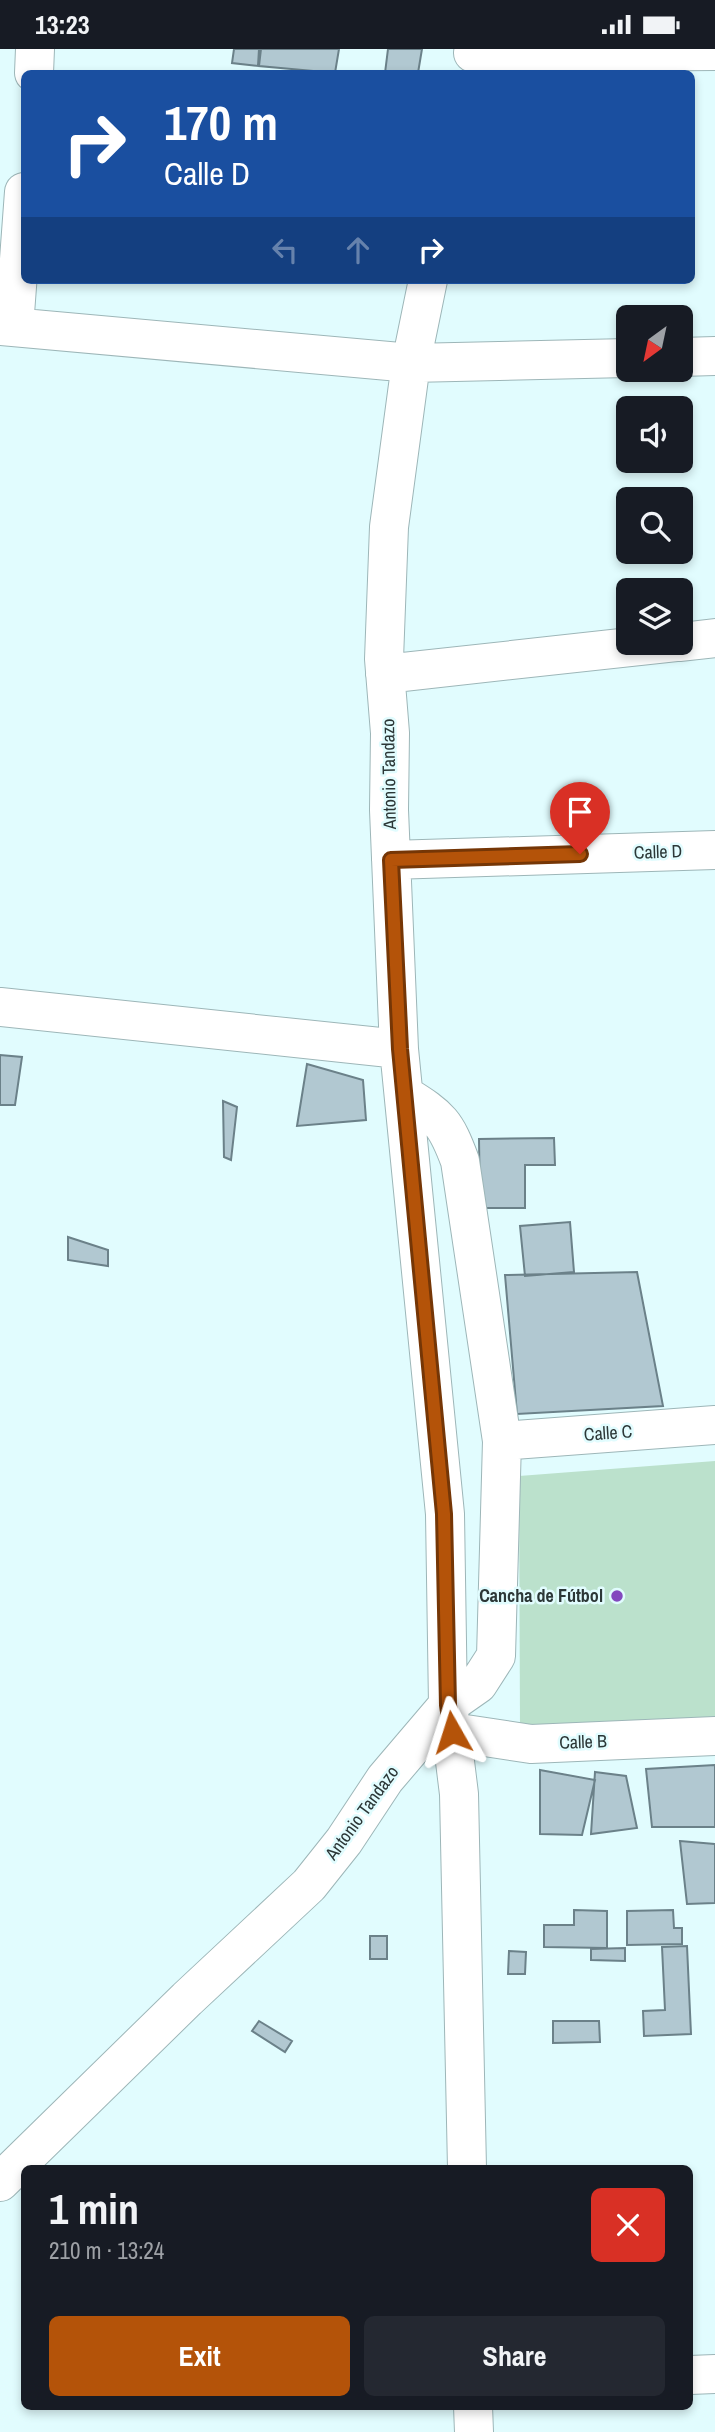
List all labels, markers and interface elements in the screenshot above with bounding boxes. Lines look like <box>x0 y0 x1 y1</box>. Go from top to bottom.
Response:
text: 13:23 <box>35 7 90 42</box>
text: 170 m <box>164 89 278 155</box>
icon: right <box>49 98 140 189</box>
text: Calle D <box>164 152 250 195</box>
icon: left <box>266 231 304 269</box>
icon: ahead <box>339 231 377 269</box>
icon: right <box>412 231 450 269</box>
north arrow <box>616 305 693 381</box>
map controls <box>616 305 693 655</box>
button: sound <box>616 396 693 473</box>
button: search <box>616 487 693 564</box>
button: layers <box>616 578 693 655</box>
street label: Antonio Tandazo <box>375 718 402 831</box>
pin <box>550 782 610 854</box>
icon: arrive <box>561 793 599 831</box>
street label: Calle D <box>633 838 683 865</box>
street label: Calle C <box>583 1418 633 1447</box>
place label: Cancha de Fútbol <box>479 1583 603 1608</box>
marker: Cancha de Fútbol <box>609 1588 625 1604</box>
position arrow <box>415 1695 489 1769</box>
street label: Calle B <box>559 1728 607 1755</box>
street label: Antonio Tandazo <box>318 1761 404 1866</box>
text: 1 min <box>49 2181 139 2237</box>
button: close <box>591 2188 665 2262</box>
text: 210 m · 13:24 <box>49 2235 164 2266</box>
button: Exit <box>49 2316 350 2396</box>
button: Share <box>364 2316 665 2396</box>

